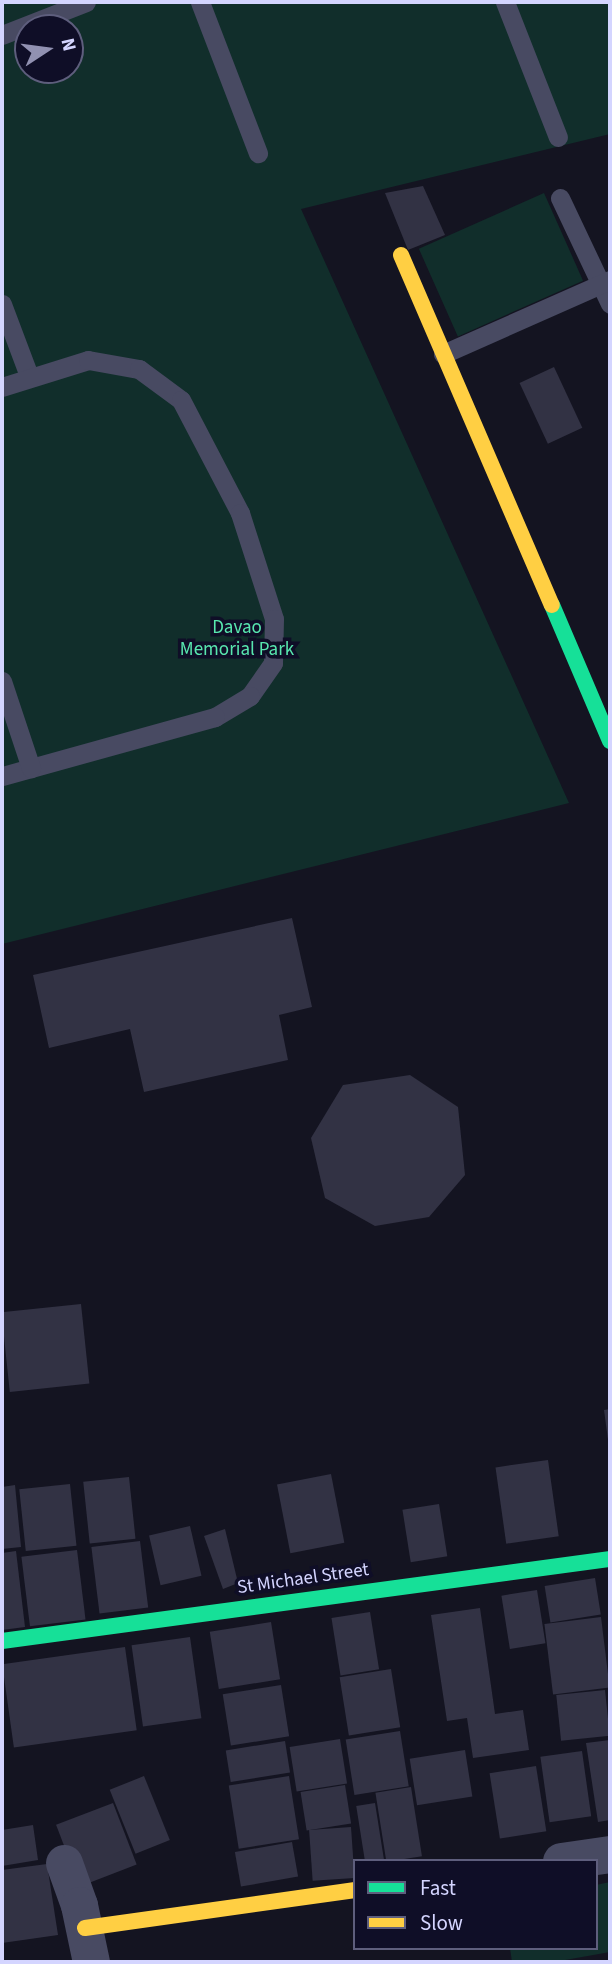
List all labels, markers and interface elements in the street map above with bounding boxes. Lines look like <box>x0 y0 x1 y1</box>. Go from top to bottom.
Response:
north arrow <box>14 14 84 84</box>
text: N <box>53 35 83 54</box>
park label: Davao Memorial Park <box>180 617 294 661</box>
street label: St Michael Street <box>236 1558 370 1600</box>
legend <box>353 1859 598 1950</box>
text: Fast <box>420 1873 456 1903</box>
text: Slow <box>420 1908 463 1938</box>

